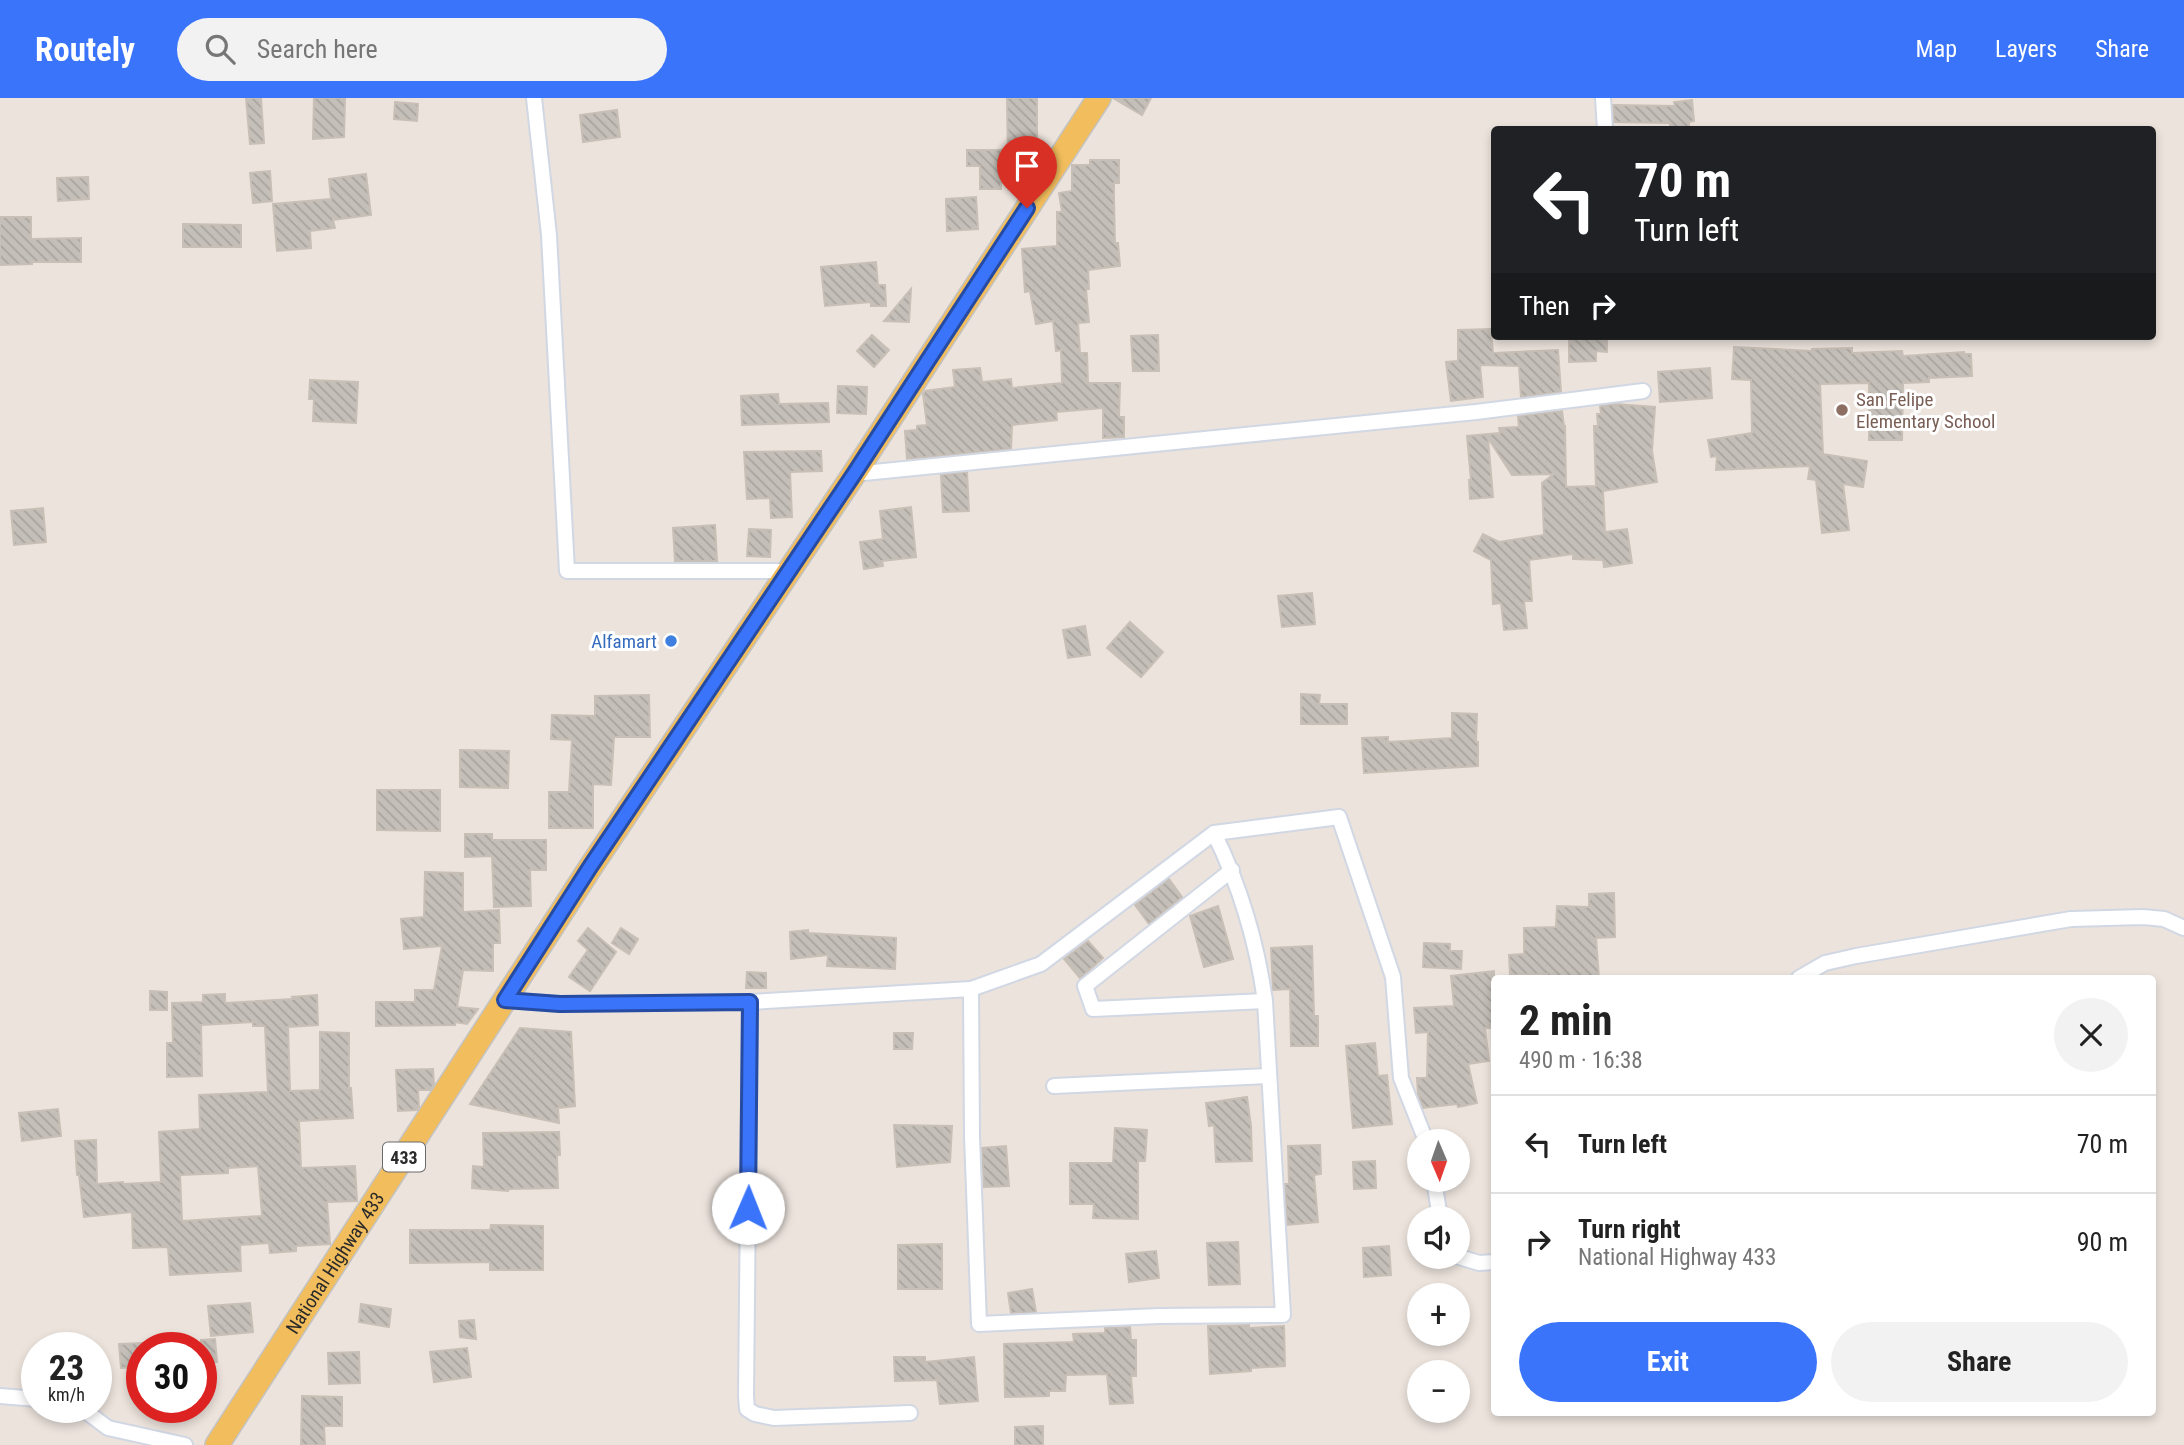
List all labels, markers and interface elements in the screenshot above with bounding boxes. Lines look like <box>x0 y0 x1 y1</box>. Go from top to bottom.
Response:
search box <box>177 18 667 81</box>
text: Routely <box>35 30 135 69</box>
icon: search <box>201 30 239 68</box>
text: Search here <box>257 34 378 64</box>
text: Map <box>1916 35 1957 63</box>
text: Layers <box>1995 35 2057 63</box>
text: Share <box>2095 35 2149 63</box>
pin <box>997 136 1057 208</box>
icon: arrive <box>1008 147 1046 185</box>
text: 70 m <box>1634 152 1731 209</box>
icon: left <box>1519 154 1610 245</box>
text: Turn left <box>1634 211 1739 249</box>
icon: right <box>1584 287 1622 325</box>
text: Then <box>1519 291 1570 321</box>
place label: San Felipe Elementary School <box>1856 388 1995 433</box>
marker: San Felipe Elementary School <box>1834 402 1850 418</box>
place label: Alfamart <box>591 630 657 653</box>
marker: Alfamart <box>663 633 679 649</box>
text: 2 min <box>1519 996 1612 1045</box>
button: close <box>2054 998 2128 1072</box>
text: 490 m · 16:38 <box>1519 1047 1643 1074</box>
icon: left <box>1519 1125 1557 1163</box>
north arrow <box>1407 1129 1470 1192</box>
map controls <box>1407 1129 1470 1423</box>
text: Turn left <box>1578 1129 1667 1159</box>
text: 70 m <box>2077 1129 2128 1159</box>
road number: 433 <box>383 1142 425 1172</box>
position arrow <box>711 1171 785 1245</box>
street label: National Highway 433 <box>281 1188 389 1338</box>
button: sound <box>1407 1206 1470 1269</box>
text: Turn right <box>1578 1214 1680 1244</box>
icon: right <box>1519 1223 1557 1261</box>
text: 90 m <box>2077 1227 2128 1257</box>
text: National Highway 433 <box>1578 1244 1776 1271</box>
button: + <box>1407 1283 1470 1346</box>
button: Exit <box>1519 1322 1817 1402</box>
button: Share <box>1831 1322 2128 1402</box>
speed limit sign: 30 <box>126 1332 217 1423</box>
text: 23 <box>49 1348 84 1389</box>
button: − <box>1407 1360 1470 1423</box>
text: km/h <box>48 1384 85 1405</box>

